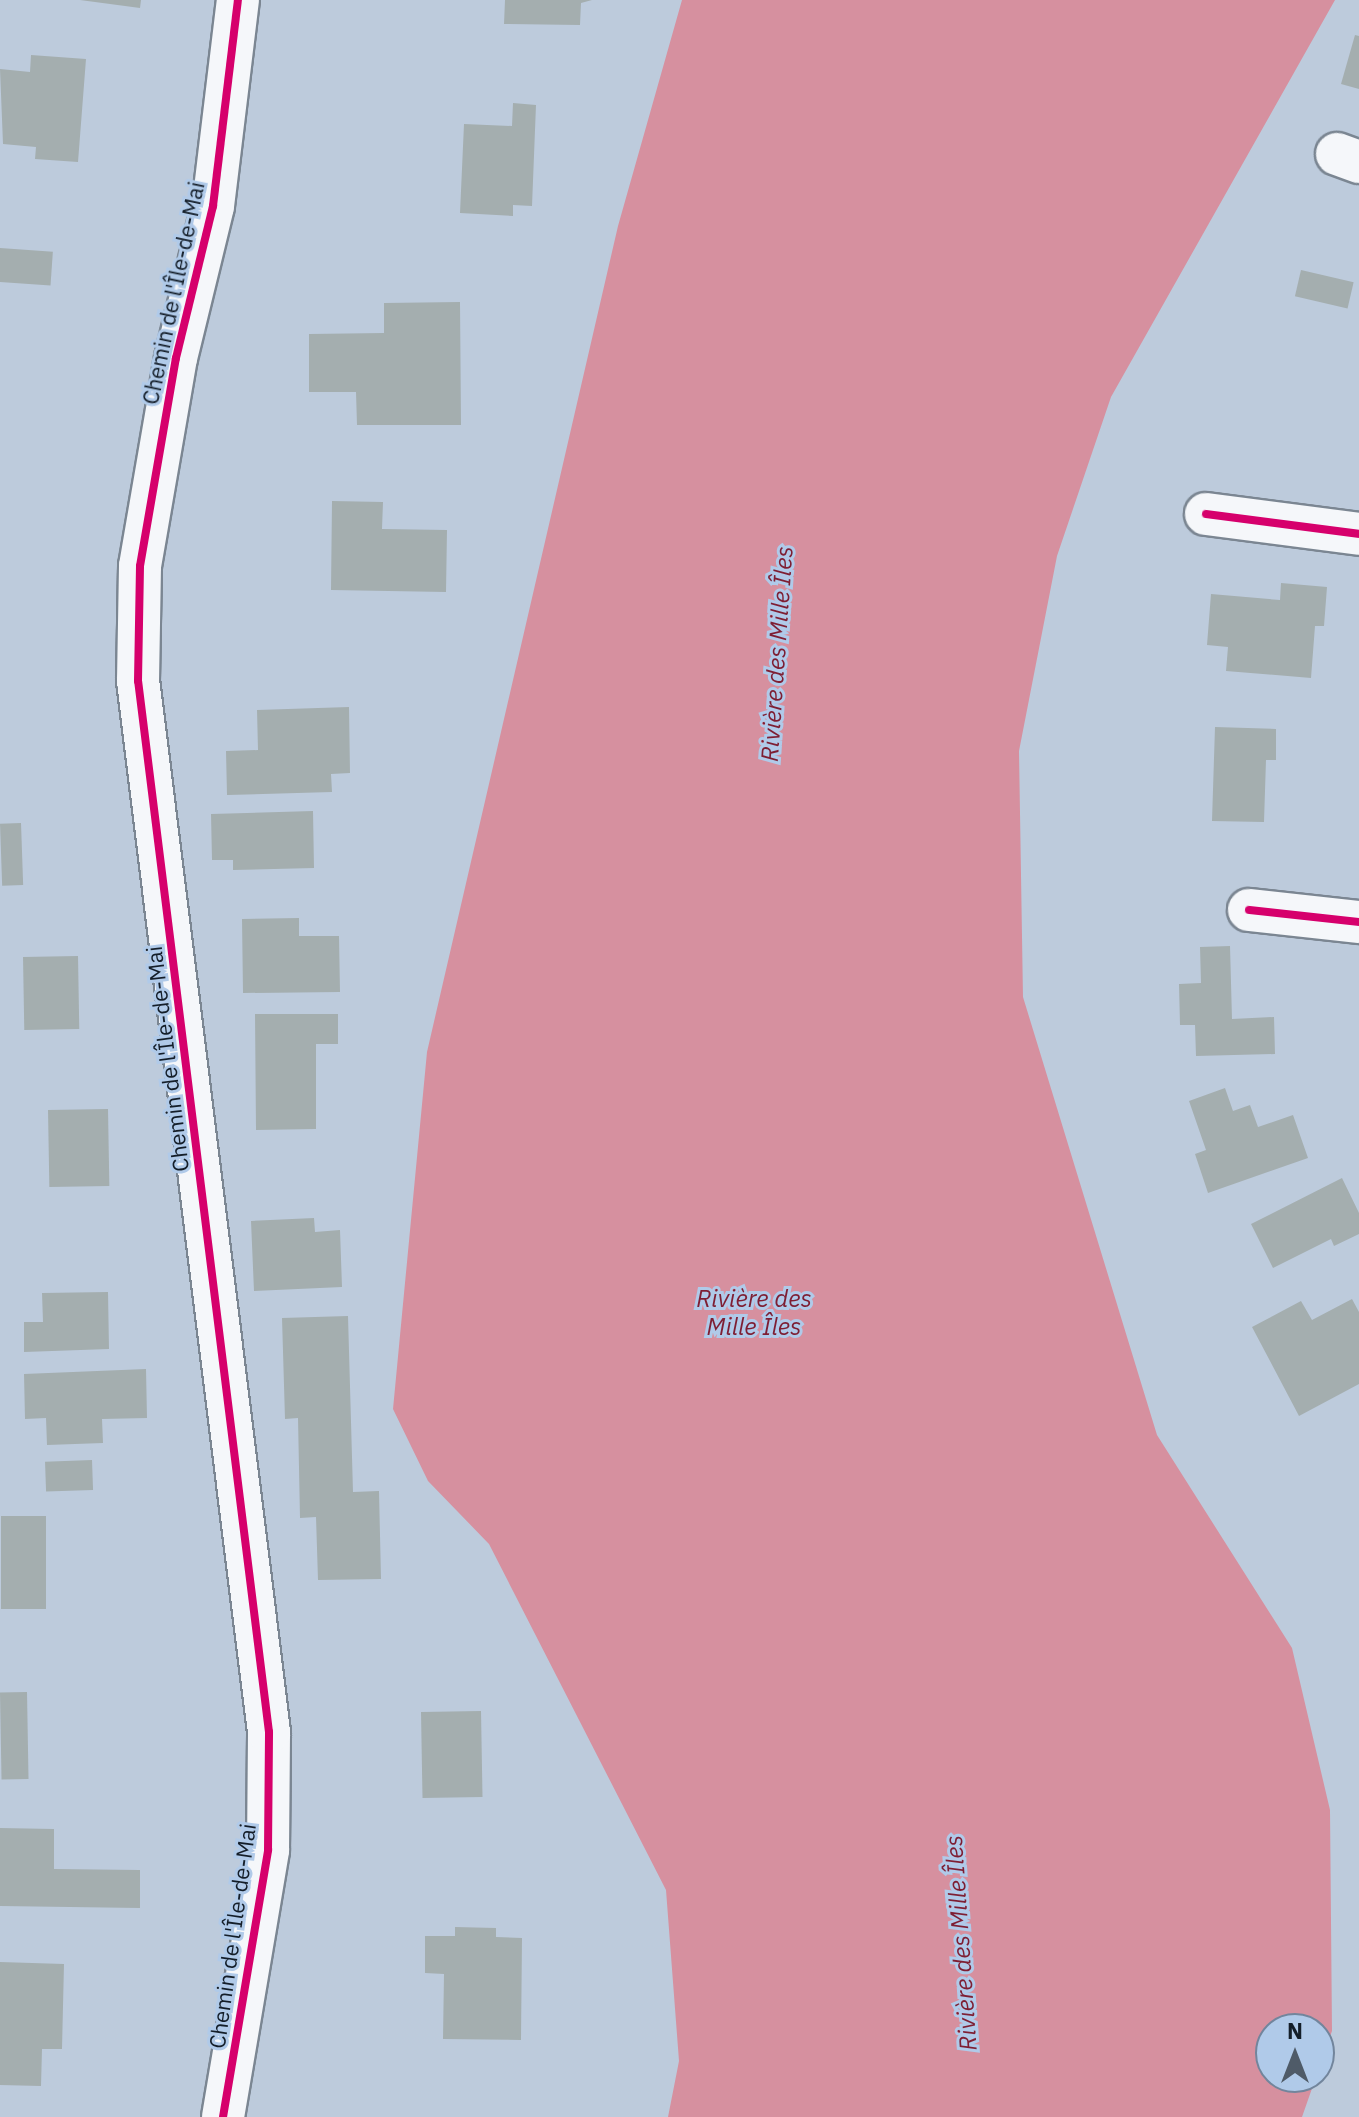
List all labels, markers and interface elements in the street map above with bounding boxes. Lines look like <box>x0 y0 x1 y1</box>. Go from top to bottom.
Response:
street label: Chemin de l'Île-de-Mai <box>136 179 210 407</box>
water label: Rivière des Mille Îles <box>755 545 799 763</box>
street label: Chemin de l'Île-de-Mai <box>140 945 194 1173</box>
water label: Rivière des Mille Îles <box>696 1285 812 1341</box>
street label: Chemin de l'Île-de-Mai <box>203 1822 261 2050</box>
water label: Rivière des Mille Îles <box>939 1834 983 2052</box>
north arrow <box>1255 2013 1335 2093</box>
text: N <box>1287 2016 1303 2045</box>

